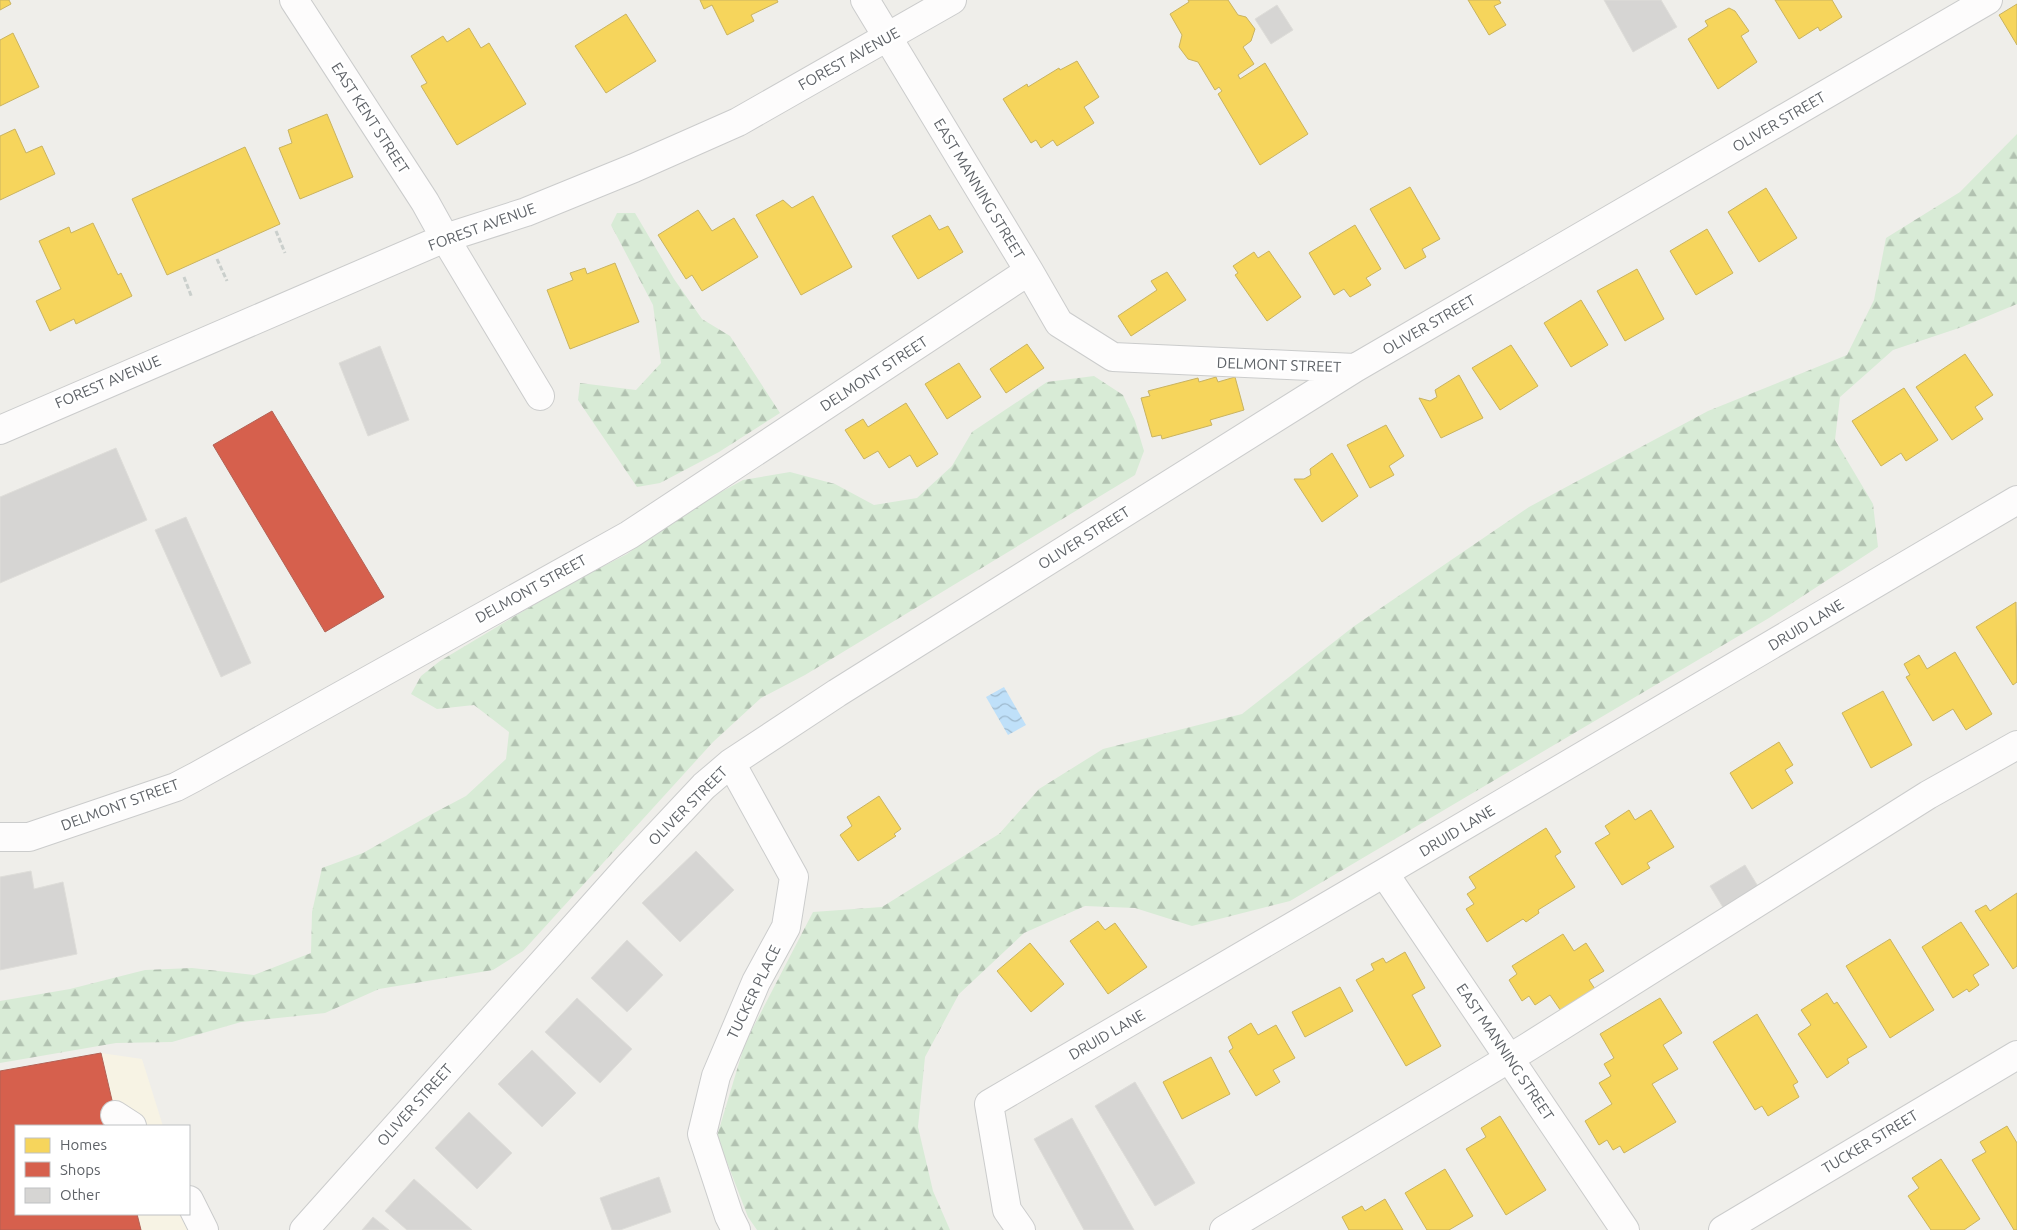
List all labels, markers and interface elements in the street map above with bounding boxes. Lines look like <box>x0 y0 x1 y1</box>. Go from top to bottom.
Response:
street label: FOREST AVENUE <box>795 24 902 93</box>
street label: EAST KENT STREET <box>328 59 413 177</box>
street label: OLIVER STREET <box>1729 88 1829 155</box>
street label: EAST MANNING STREET <box>931 115 1029 263</box>
street label: FOREST AVENUE <box>426 199 538 254</box>
street label: OLIVER STREET <box>1379 291 1479 358</box>
street label: DELMONT STREET <box>817 332 931 415</box>
street label: FOREST AVENUE <box>52 352 163 411</box>
street label: DELMONT STREET <box>1217 354 1342 375</box>
street label: OLIVER STREET <box>1035 502 1133 572</box>
street label: DELMONT STREET <box>472 551 590 626</box>
street label: DRUID LANE <box>1765 595 1847 654</box>
street label: OLIVER STREET <box>645 762 731 849</box>
street label: DELMONT STREET <box>58 775 182 834</box>
street label: DRUID LANE <box>1416 801 1498 860</box>
street label: TUCKER PLACE <box>723 942 784 1042</box>
street label: EAST MANNING STREET <box>1453 980 1558 1124</box>
street label: DRUID LANE <box>1066 1006 1148 1063</box>
street label: OLIVER STREET <box>373 1060 456 1149</box>
street label: TUCKER STREET <box>1819 1106 1921 1177</box>
legend <box>15 1125 190 1215</box>
text: Homes <box>60 1136 107 1153</box>
text: Shops <box>60 1161 101 1178</box>
text: Other <box>60 1186 100 1203</box>

